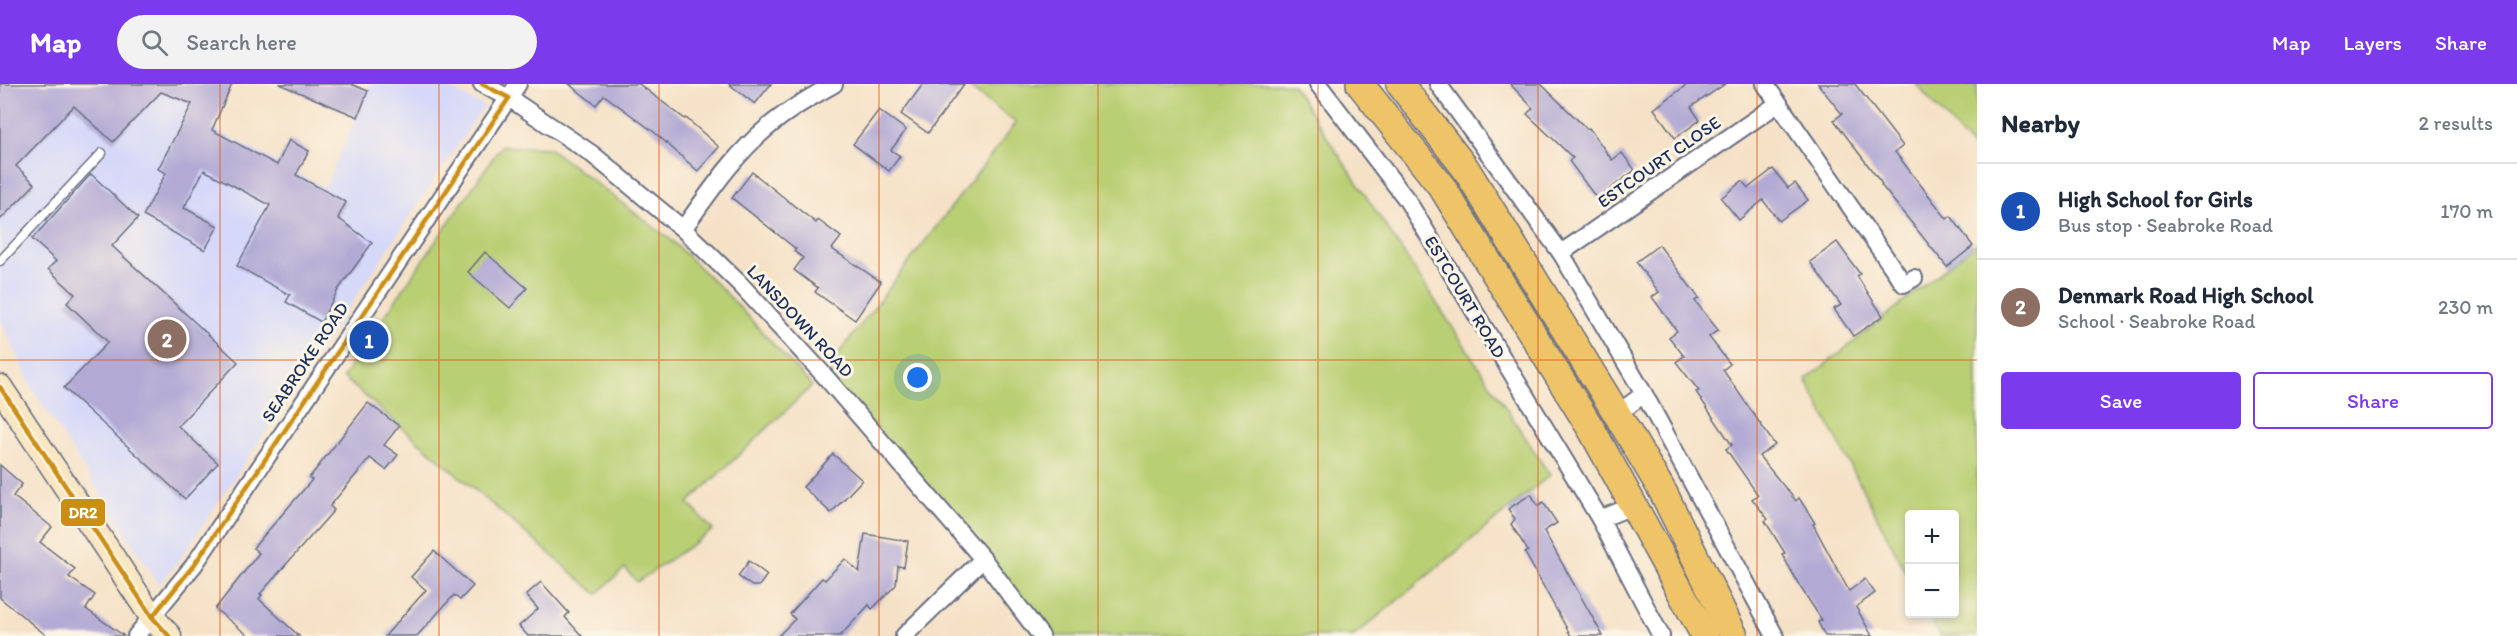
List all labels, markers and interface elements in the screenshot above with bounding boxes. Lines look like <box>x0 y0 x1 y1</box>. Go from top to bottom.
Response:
search box <box>117 15 537 69</box>
text: Map <box>30 25 81 59</box>
icon: search <box>138 26 171 59</box>
text: Search here <box>186 29 297 56</box>
text: Map <box>2272 30 2311 55</box>
text: Layers <box>2344 30 2402 55</box>
text: Share <box>2435 30 2487 55</box>
text: Nearby <box>2001 107 2080 139</box>
street label: ESTCOURT CLOSE <box>1593 111 1725 213</box>
text: 2 results <box>2419 111 2493 135</box>
text: High School for Girls <box>2058 186 2253 213</box>
text: 1 <box>2016 199 2025 223</box>
text: 170 m <box>2440 199 2493 223</box>
text: Bus stop · Seabroke Road <box>2058 213 2273 237</box>
street label: ESTCOURT ROAD <box>1420 232 1510 362</box>
street label: LANSDOWN ROAD <box>742 260 858 382</box>
text: Denmark Road High School <box>2058 282 2313 309</box>
text: 2 <box>2015 295 2026 319</box>
text: 230 m <box>2438 295 2493 319</box>
street label: SEABROKE ROAD <box>257 298 353 426</box>
text: School · Seabroke Road <box>2058 309 2255 333</box>
pin: 2 <box>148 316 186 362</box>
pin: 1 <box>350 318 388 362</box>
your location <box>903 363 932 392</box>
button: Save <box>2001 372 2241 429</box>
button: Share <box>2253 372 2493 429</box>
line badge: DR2 <box>60 498 106 527</box>
text: DR2 <box>69 503 98 522</box>
map controls <box>1905 510 1959 618</box>
button: + <box>1905 510 1959 564</box>
button: − <box>1905 564 1959 618</box>

